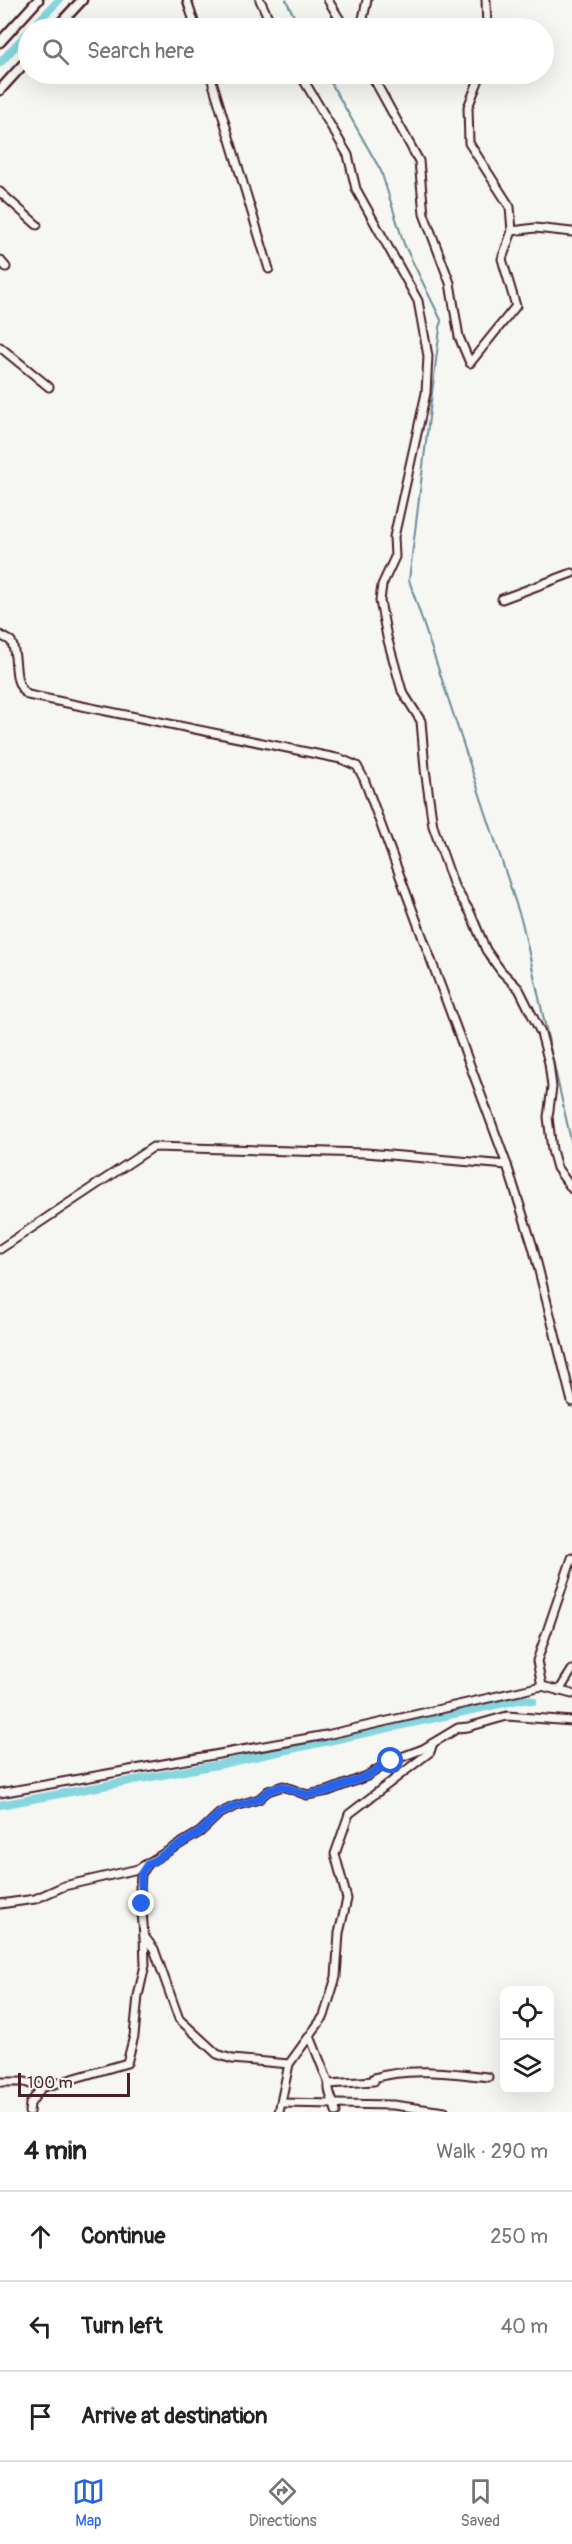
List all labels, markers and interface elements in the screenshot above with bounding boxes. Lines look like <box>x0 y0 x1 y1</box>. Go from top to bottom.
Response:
search box <box>18 18 554 84</box>
icon: search <box>39 35 72 68</box>
text: Search here <box>87 37 194 65</box>
route start <box>377 1747 403 1773</box>
route end <box>128 1890 154 1916</box>
map controls <box>500 1986 554 2094</box>
button: locate <box>500 1986 554 2040</box>
button: layers <box>500 2040 554 2094</box>
scale bar <box>18 2070 130 2098</box>
text: 100 m <box>27 2073 73 2093</box>
text: 4 min <box>24 2135 87 2167</box>
text: Walk · 290 m <box>436 2139 548 2164</box>
icon: ahead <box>24 2220 57 2253</box>
text: Continue <box>81 2222 165 2250</box>
text: 250 m <box>490 2224 548 2249</box>
icon: left <box>24 2310 57 2343</box>
text: Turn left <box>81 2312 163 2340</box>
text: 40 m <box>501 2314 548 2339</box>
icon: arrive <box>24 2400 57 2433</box>
text: Arrive at destination <box>81 2402 267 2430</box>
tab: Map <box>72 2475 105 2531</box>
tab: Directions <box>249 2475 317 2531</box>
tab: Saved <box>460 2475 500 2531</box>

